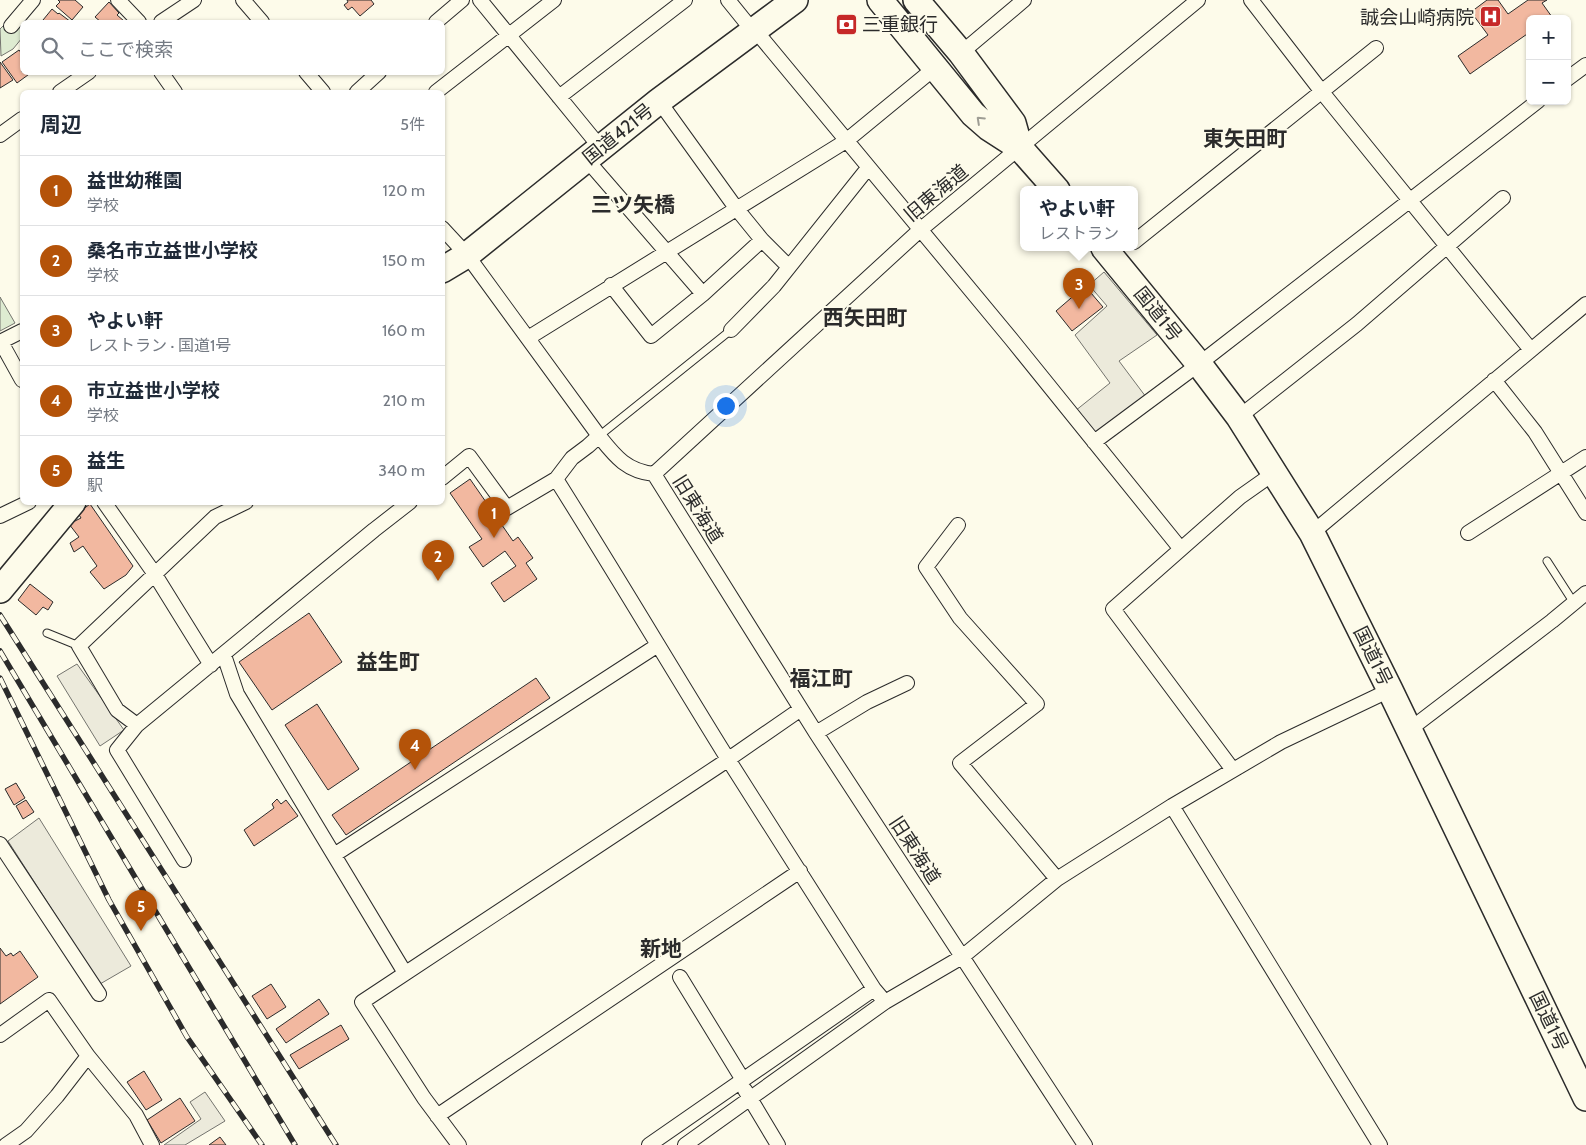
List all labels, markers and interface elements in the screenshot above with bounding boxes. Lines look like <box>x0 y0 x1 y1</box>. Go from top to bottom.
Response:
hospital icon: 誠会山崎病院 <box>1478 5 1502 29</box>
place label: 誠会山崎病院 <box>1360 6 1474 29</box>
bank icon: 三重銀行 <box>834 12 858 36</box>
place label: 三重銀行 <box>862 13 938 36</box>
map controls <box>1526 15 1571 105</box>
button: + <box>1526 15 1571 60</box>
search box <box>20 20 445 75</box>
icon: search <box>38 34 66 62</box>
text: ここで検索 <box>78 38 173 61</box>
button: − <box>1526 60 1571 105</box>
street label: 国道421号 <box>578 99 658 169</box>
text: 周辺 <box>40 112 82 137</box>
text: 5件 <box>400 115 425 134</box>
one-way arrow <box>977 117 986 126</box>
district label: 東矢田町 <box>1203 126 1287 151</box>
street label: 旧東海道 <box>899 160 973 226</box>
text: 益世幼稚園 <box>87 169 182 192</box>
text: 1 <box>53 181 59 200</box>
text: 120 m <box>383 181 425 200</box>
popup <box>1020 186 1138 251</box>
district label: 三ツ矢橋 <box>591 192 675 217</box>
text: 学校 <box>87 196 119 215</box>
text: やよい軒 <box>1039 197 1115 220</box>
text: レストラン <box>1039 224 1119 243</box>
text: 桑名市立益世小学校 <box>87 239 258 262</box>
text: 2 <box>52 251 60 270</box>
text: 150 m <box>382 251 425 270</box>
text: 学校 <box>87 266 119 285</box>
pin: 3 <box>1063 268 1095 309</box>
street label: 国道1号 <box>1129 282 1187 346</box>
district label: 西矢田町 <box>823 305 907 330</box>
text: やよい軒 <box>87 309 163 332</box>
text: 3 <box>52 321 60 340</box>
text: 160 m <box>382 321 425 340</box>
text: レストラン · 国道1号 <box>87 336 231 355</box>
text: 市立益世小学校 <box>87 379 220 402</box>
text: 4 <box>51 391 61 410</box>
text: 210 m <box>383 391 425 410</box>
your location <box>713 393 739 419</box>
text: 学校 <box>87 406 119 425</box>
text: 益生 <box>87 449 125 472</box>
text: 5 <box>52 461 60 480</box>
text: 340 m <box>378 461 425 480</box>
street label: 旧東海道 <box>668 471 728 547</box>
text: 駅 <box>87 476 103 495</box>
pin: 1 <box>478 497 510 538</box>
pin: 2 <box>422 540 454 581</box>
street label: 国道1号 <box>1349 623 1397 689</box>
district label: 益生町 <box>357 649 420 674</box>
district label: 福江町 <box>790 666 853 691</box>
pin: 4 <box>399 729 431 770</box>
street label: 旧東海道 <box>885 812 945 888</box>
pin: 5 <box>125 890 157 931</box>
district label: 新地 <box>640 936 682 961</box>
street label: 国道1号 <box>1525 988 1573 1054</box>

